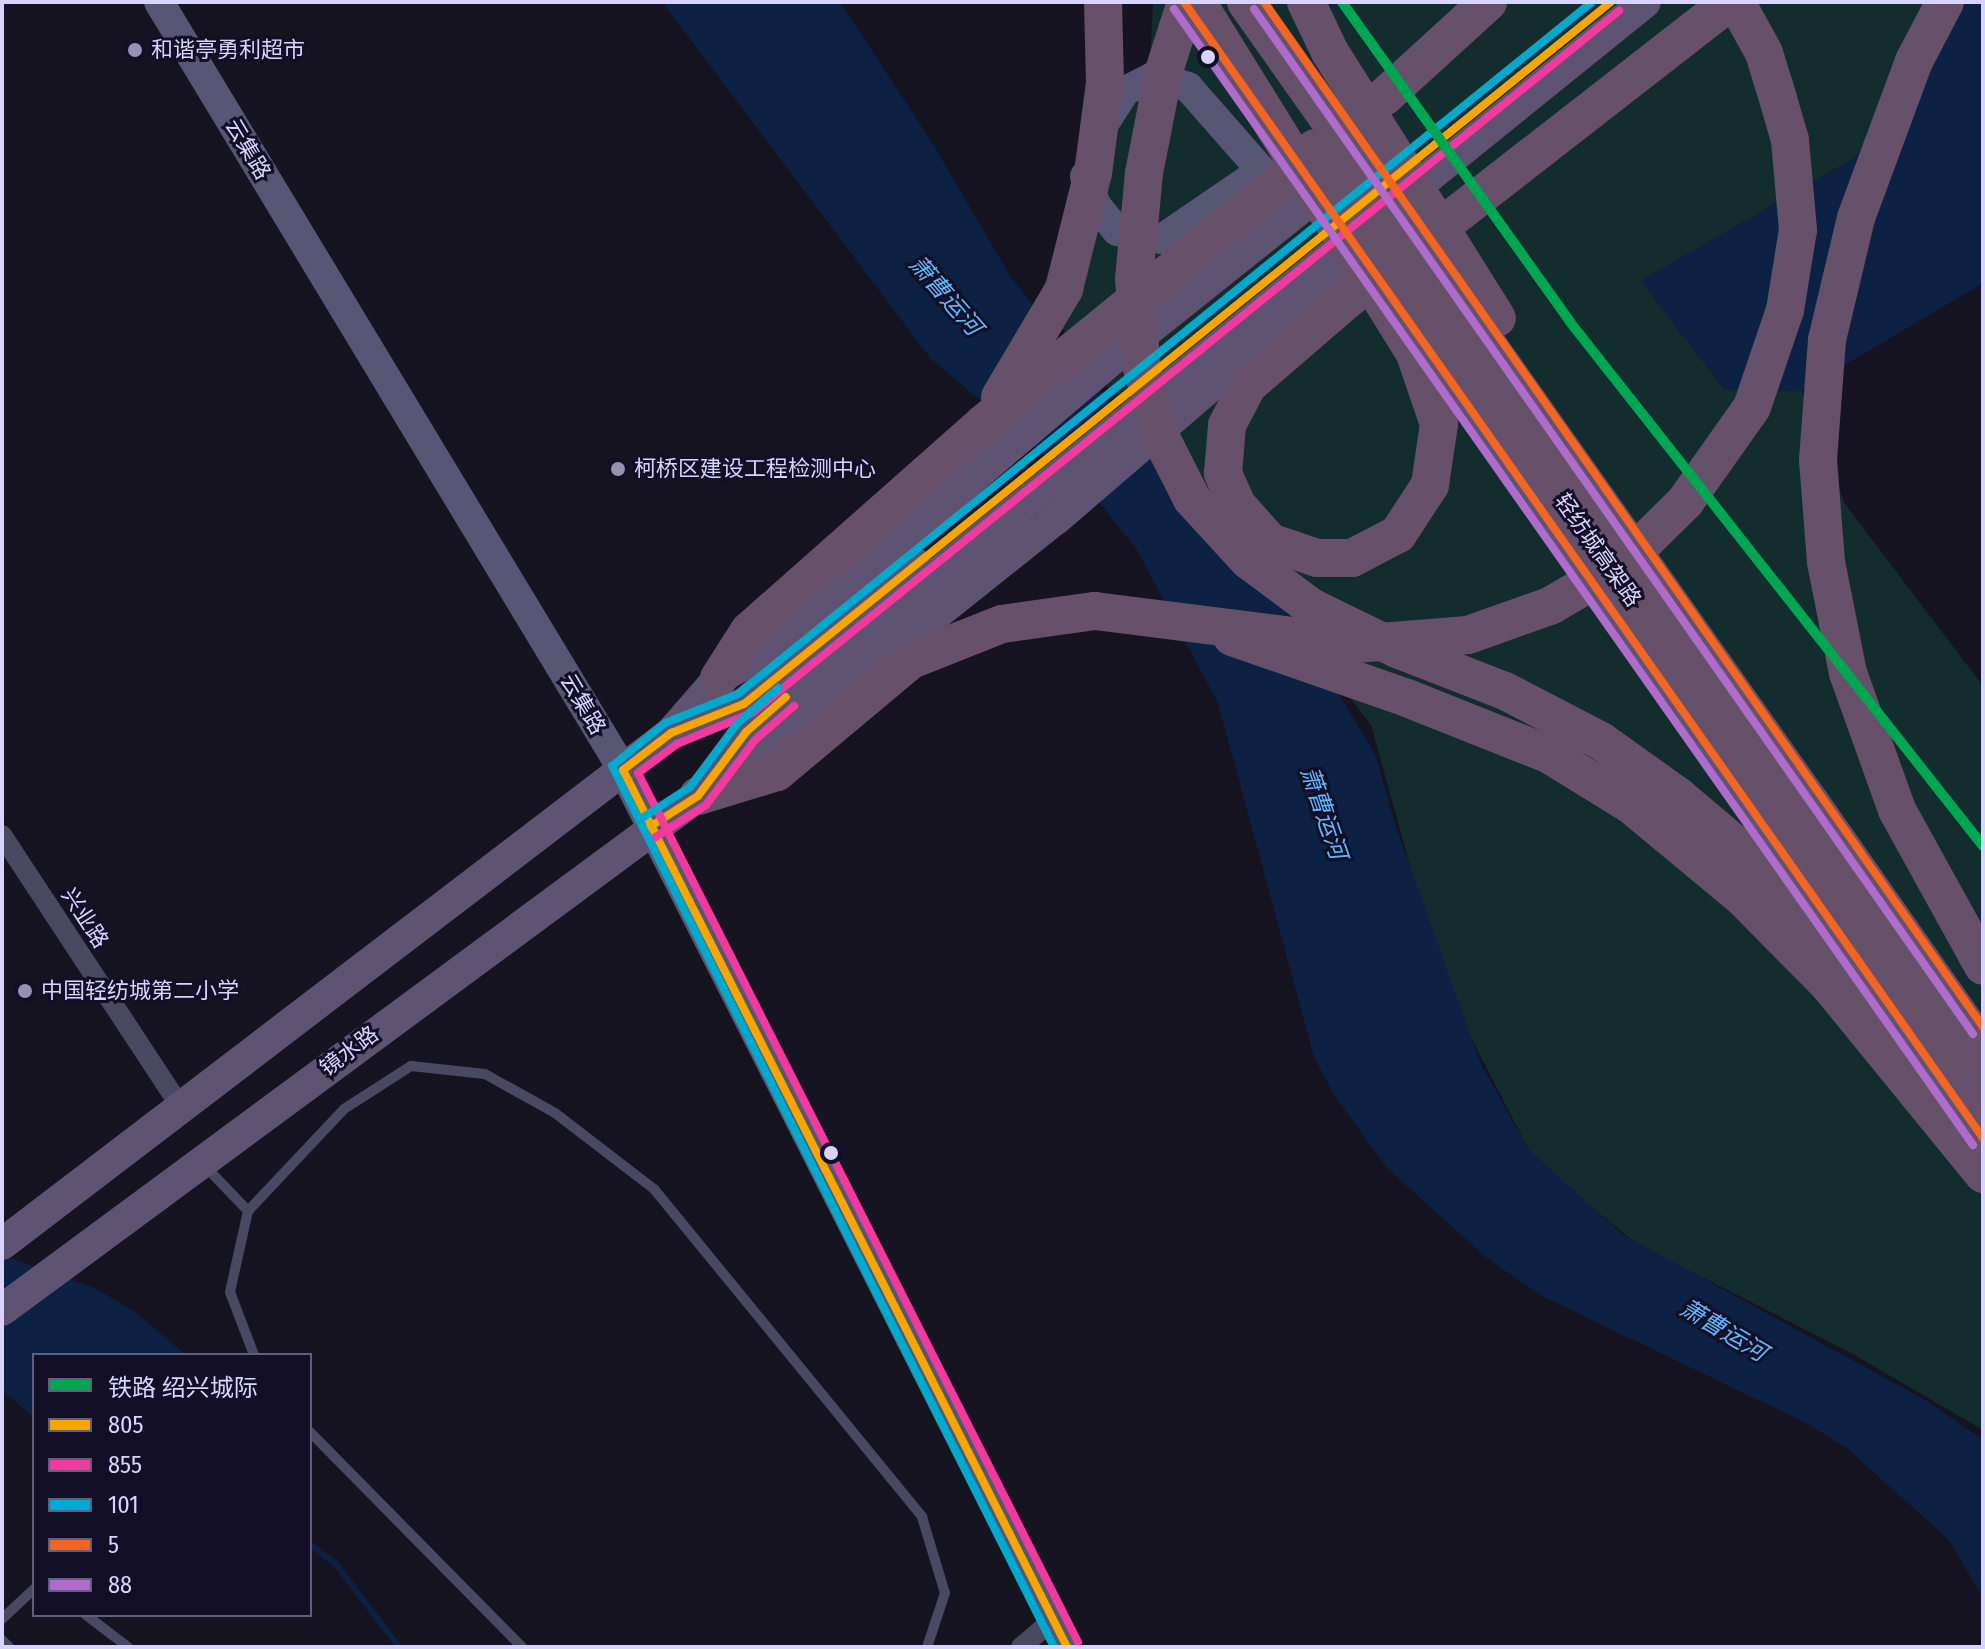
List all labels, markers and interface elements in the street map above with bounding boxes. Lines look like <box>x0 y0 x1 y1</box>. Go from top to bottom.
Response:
place label: 和谐亭勇利超市 <box>151 37 305 63</box>
marker: 和谐亭勇利超市 <box>126 41 144 59</box>
unlabelled marker <box>1200 49 1216 65</box>
street label: 云集路 <box>220 114 276 184</box>
water label: 萧曹运河 <box>903 250 987 342</box>
place label: 柯桥区建设工程检测中心 <box>634 456 876 482</box>
marker: 柯桥区建设工程检测中心 <box>609 460 627 478</box>
street label: 轻纺城高架路 <box>1549 488 1647 612</box>
street label: 云集路 <box>555 669 611 739</box>
water label: 萧曹运河 <box>1294 763 1352 863</box>
street label: 兴业路 <box>56 883 114 953</box>
place label: 中国轻纺城第二小学 <box>41 978 239 1004</box>
marker: 中国轻纺城第二小学 <box>16 982 34 1000</box>
street label: 镜水路 <box>315 1021 383 1081</box>
unlabelled marker <box>823 1145 839 1161</box>
water label: 萧曹运河 <box>1674 1294 1772 1368</box>
legend <box>32 1353 312 1617</box>
text: 铁路 绍兴城际 <box>108 1374 258 1402</box>
text: 805 <box>108 1411 144 1439</box>
text: 855 <box>108 1451 142 1479</box>
text: 101 <box>108 1491 139 1519</box>
text: 5 <box>108 1531 119 1559</box>
text: 88 <box>108 1571 132 1599</box>

